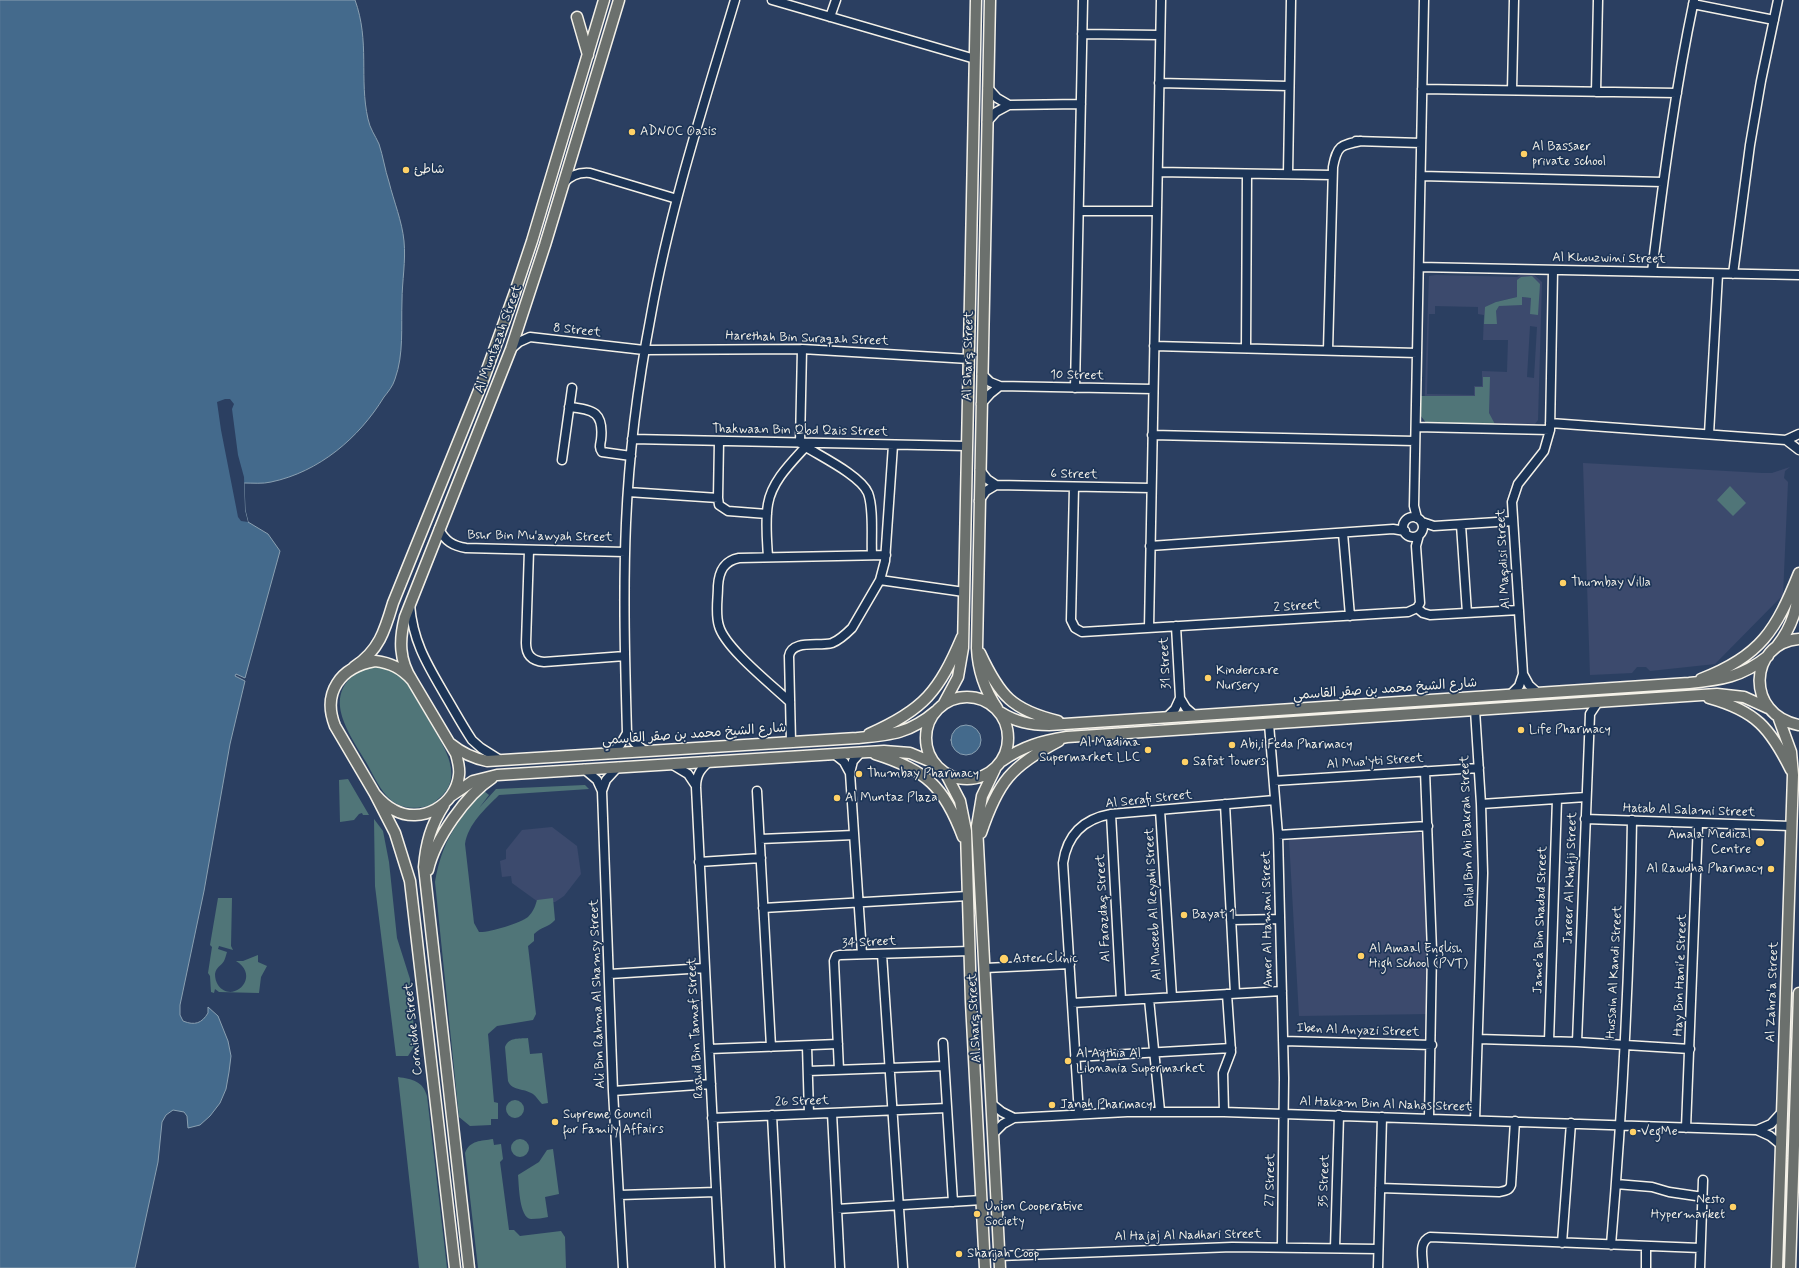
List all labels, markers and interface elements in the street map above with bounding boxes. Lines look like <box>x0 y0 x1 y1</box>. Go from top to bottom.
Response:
place label: ADNOC Oasis <box>640 124 717 140</box>
marker: ADNOC Oasis <box>627 127 637 137</box>
place label: Al Bassaer private school <box>1532 139 1606 170</box>
marker: Al Bassaer private school <box>1519 149 1529 159</box>
place label: شاطئ <box>414 162 445 178</box>
marker: شاطئ <box>401 165 411 175</box>
street label: Al Khouzwini Street <box>1552 250 1666 268</box>
street label: Al Muntazah Street <box>472 283 526 395</box>
street label: Al Sharq Street <box>960 311 978 401</box>
street label: 8 Street <box>552 321 602 341</box>
street label: Harethah Bin Suraqah Street <box>725 328 889 350</box>
street label: 10 Street <box>1050 368 1104 384</box>
street label: Thakwaan Bin Qbd Qais Street <box>712 422 888 440</box>
street label: 6 Street <box>1050 467 1098 483</box>
street label: Al Maqdisi Street <box>1494 508 1514 610</box>
street label: Bshr Bin Mu'awyah Street <box>467 528 613 546</box>
place label: Thumbay Villa <box>1571 575 1651 591</box>
marker: Thumbay Villa <box>1558 578 1568 588</box>
street label: 2 Street <box>1273 598 1321 616</box>
street label: 31 Street <box>1157 637 1175 689</box>
place label: Kindercare Nursery <box>1216 663 1279 694</box>
marker: Kindercare Nursery <box>1203 673 1213 683</box>
street label: شارع الشيخ محمد بن صقر القاسمي <box>1292 676 1478 704</box>
street label: شارع الشيخ محمد بن صقر القاسمي <box>601 721 787 749</box>
place label: Life Pharmacy <box>1529 722 1611 738</box>
marker: Life Pharmacy <box>1516 725 1526 735</box>
place label: Al Madina Supermarket LLC <box>1039 735 1140 766</box>
place label: Abi,i Feda Pharmacy <box>1240 737 1352 753</box>
marker: Abi,i Feda Pharmacy <box>1227 740 1237 750</box>
marker: Al Madina Supermarket LLC <box>1143 745 1153 755</box>
street label: Al Mua'yti Street <box>1326 751 1424 773</box>
place label: Safat Towers <box>1193 754 1266 770</box>
street label: Bilal Bin Abi Bakrah Street <box>1458 755 1478 907</box>
marker: Safat Towers <box>1180 757 1190 767</box>
place label: Thumbay Pharmacy <box>867 766 979 782</box>
marker: Thumbay Pharmacy <box>854 769 864 779</box>
street label: Al Serafi Street <box>1105 788 1193 812</box>
place label: Al Muntaz Plaza <box>845 790 938 806</box>
marker: Al Muntaz Plaza <box>832 793 842 803</box>
street label: Hatab Al Salami Street <box>1622 801 1756 821</box>
street label: Jareer Al Khafji Street <box>1561 812 1581 944</box>
street label: Al Museeb Al Reyahi Street <box>1142 827 1166 981</box>
place label: Amala Medical Centre <box>1668 827 1751 858</box>
marker: Amala Medical Centre <box>1754 836 1766 848</box>
street label: Jame'a Bin Shadad Street <box>1531 846 1551 994</box>
street label: Amer Al Hamani Street <box>1259 851 1277 987</box>
street label: Al Farazdaq Street <box>1093 854 1115 962</box>
place label: Al Rawdha Pharmacy <box>1646 861 1763 877</box>
marker: Al Rawdha Pharmacy <box>1766 864 1776 874</box>
street label: Ali Bin Rahma Al Shamsy Street <box>587 899 609 1089</box>
street label: Hussain Al Kandi Street <box>1604 905 1626 1039</box>
place label: Bayat 1 <box>1192 907 1235 923</box>
marker: Bayat 1 <box>1179 910 1189 920</box>
street label: Hay Bin Hani'e Street <box>1671 913 1691 1037</box>
street label: 34 Street <box>841 934 897 952</box>
place label: Al Amaal English High School (PVT) <box>1369 941 1468 972</box>
street label: Al Zahra'a Street <box>1763 941 1783 1043</box>
place label: Aster Clinic <box>1013 951 1078 967</box>
marker: Al Amaal English High School (PVT) <box>1356 951 1366 961</box>
marker: Aster Clinic <box>998 953 1010 965</box>
street label: Rashid Bin Tannaf Street <box>685 957 707 1099</box>
street label: Al Sharq Street <box>965 973 985 1063</box>
street label: Corniche Street <box>401 982 427 1076</box>
street label: Iben Al Anyazi Street <box>1296 1021 1420 1041</box>
place label: Al Agthia Al Libnania Supermarket <box>1076 1046 1205 1077</box>
marker: Al Agthia Al Libnania Supermarket <box>1063 1056 1073 1066</box>
street label: 26 Street <box>775 1093 829 1111</box>
street label: Al Hakam Bin Al Nahas Street <box>1299 1094 1473 1116</box>
place label: Janah Pharmacy <box>1060 1097 1153 1113</box>
marker: Janah Pharmacy <box>1047 1100 1057 1110</box>
place label: Supreme Council for Family Affairs <box>563 1107 664 1138</box>
marker: Supreme Council for Family Affairs <box>550 1117 560 1127</box>
place label: VegMe <box>1641 1124 1678 1140</box>
marker: VegMe <box>1628 1127 1638 1137</box>
street label: 27 Street <box>1263 1153 1279 1207</box>
street label: 35 Street <box>1316 1154 1334 1208</box>
place label: Nesto Hypermarket <box>1651 1192 1725 1223</box>
place label: Union Cooperative Society <box>985 1199 1083 1230</box>
marker: Nesto Hypermarket <box>1728 1202 1738 1212</box>
marker: Union Cooperative Society <box>972 1209 982 1219</box>
street label: Al Hajaj Al Nadhari Street <box>1114 1227 1262 1245</box>
place label: Sharjah Coop <box>967 1246 1039 1262</box>
marker: Sharjah Coop <box>954 1249 964 1259</box>

